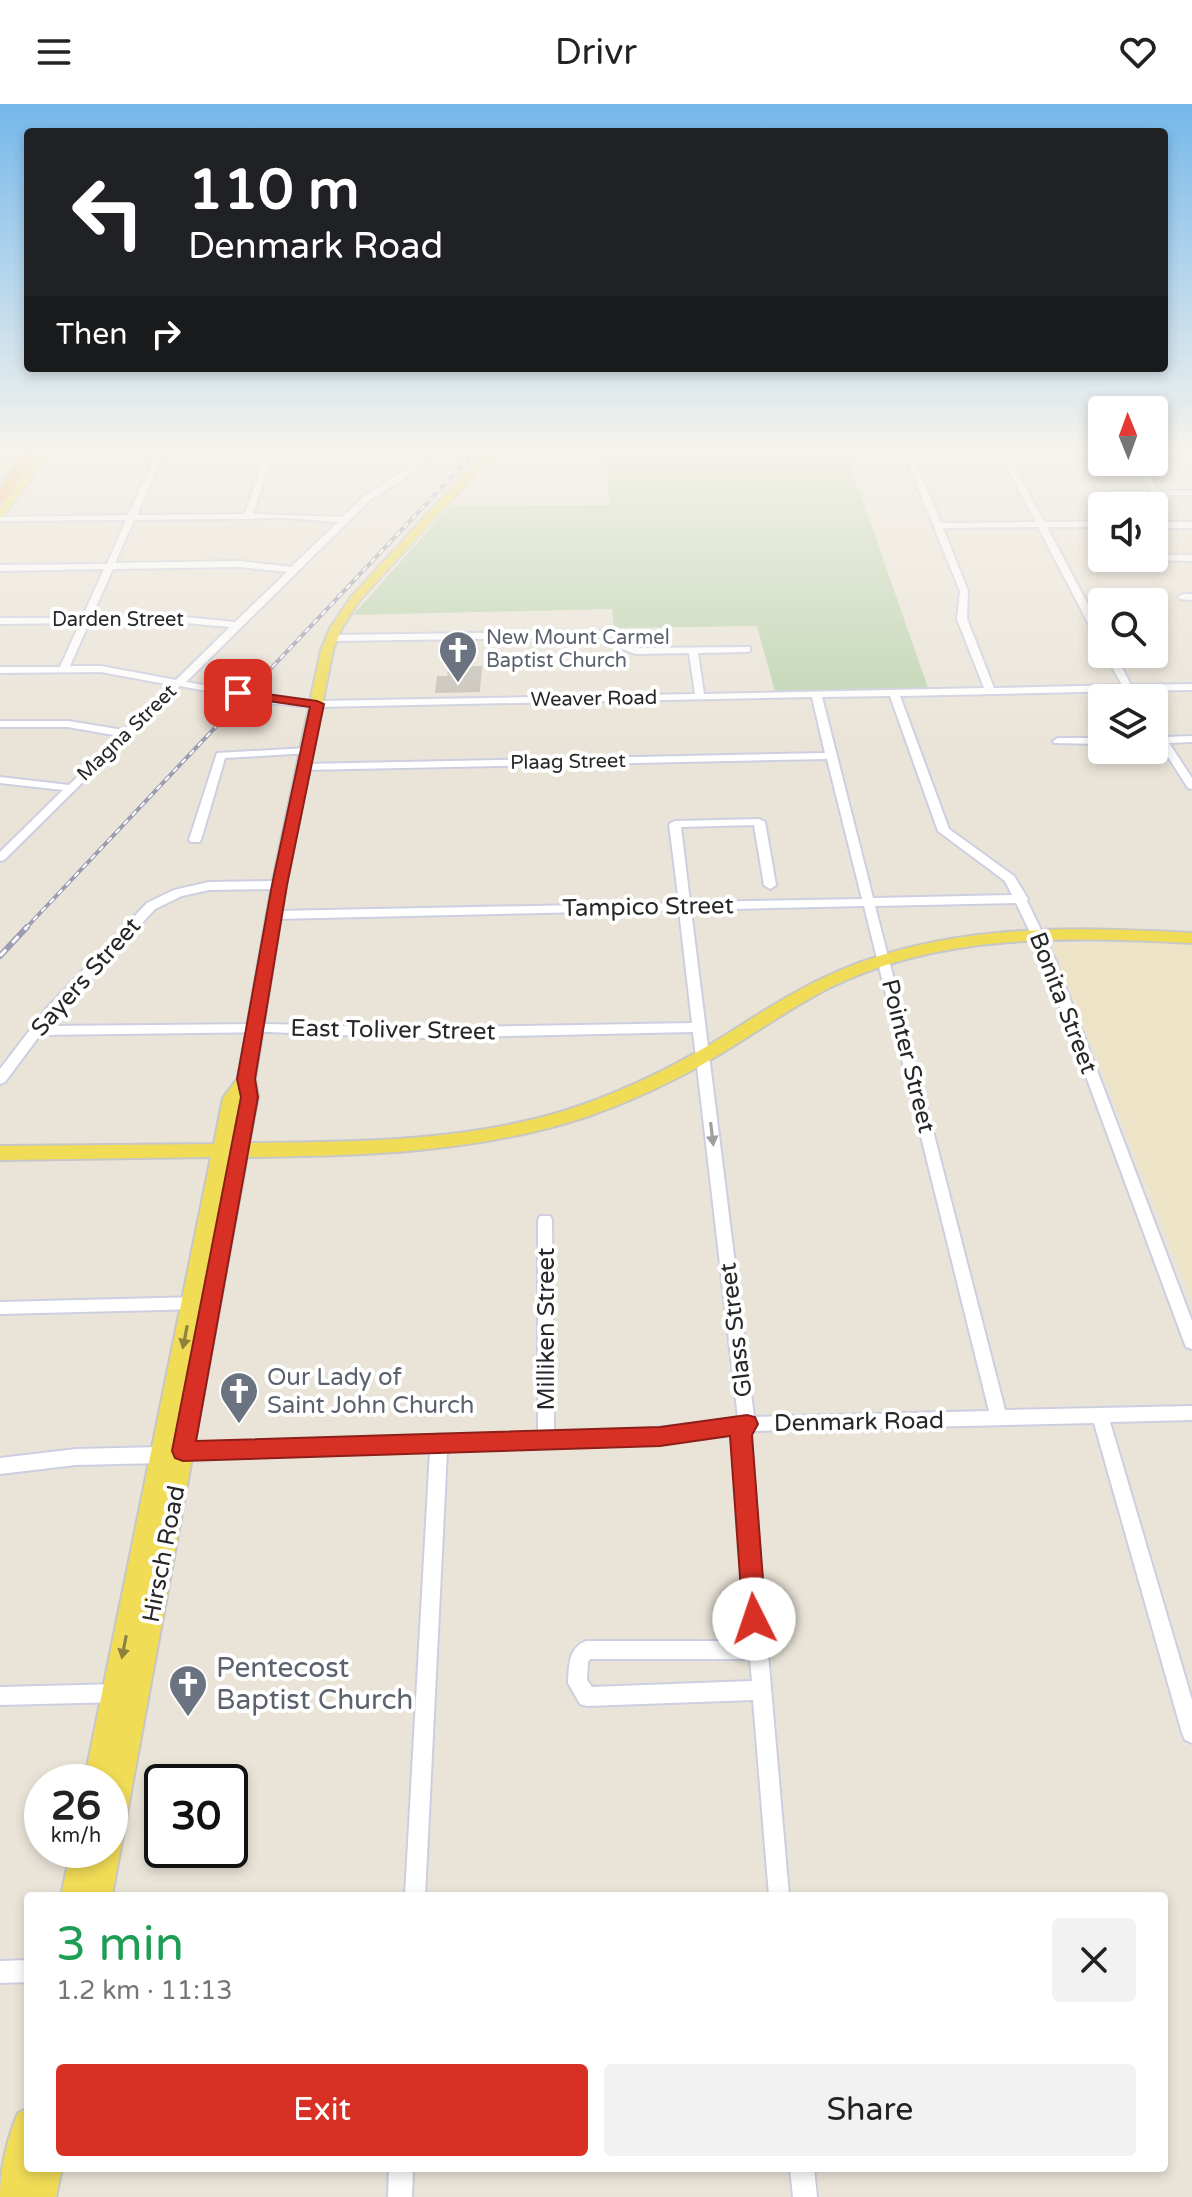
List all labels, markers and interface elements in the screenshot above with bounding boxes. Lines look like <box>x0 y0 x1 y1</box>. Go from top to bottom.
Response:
icon: menu <box>32 30 76 74</box>
icon: heart <box>1116 30 1160 74</box>
text: Drivr <box>555 31 637 74</box>
text: 110 m <box>188 157 359 224</box>
icon: left <box>56 160 160 264</box>
text: Denmark Road <box>188 225 443 268</box>
icon: right <box>144 312 188 356</box>
text: Then <box>56 316 128 353</box>
north arrow <box>1088 396 1168 476</box>
map controls <box>1088 396 1168 764</box>
button: sound <box>1088 492 1168 572</box>
button: search <box>1088 588 1168 668</box>
street label: Darden Street <box>52 608 184 632</box>
place label: New Mount Carmel Baptist Church <box>486 626 670 673</box>
church icon: New Mount Carmel Baptist Church <box>437 629 479 684</box>
pin <box>204 659 272 727</box>
icon: arrive <box>216 671 260 715</box>
street label: Magna Street <box>72 679 182 786</box>
button: layers <box>1088 684 1168 764</box>
street label: Weaver Road <box>530 686 658 712</box>
street label: Plaag Street <box>510 749 626 775</box>
street label: Tampico Street <box>562 891 734 923</box>
street label: Sayers Street <box>25 912 147 1042</box>
street label: Bonita Street <box>1023 928 1103 1078</box>
street label: Pointer Street <box>875 976 941 1136</box>
street label: East Toliver Street <box>290 1014 496 1046</box>
one-way arrow <box>706 1122 719 1147</box>
street label: Milliken Street <box>532 1248 561 1410</box>
street label: Glass Street <box>713 1261 759 1399</box>
one-way arrow <box>179 1324 191 1349</box>
place label: Our Lady of Saint John Church <box>267 1363 474 1420</box>
church icon: Our Lady of Saint John Church <box>218 1370 260 1425</box>
street label: Denmark Road <box>774 1406 944 1438</box>
street label: Hirsch Road <box>137 1483 191 1625</box>
position arrow <box>712 1577 796 1661</box>
one-way arrow <box>117 1634 130 1659</box>
place label: Pentecost Baptist Church <box>216 1651 413 1717</box>
church icon: Pentecost Baptist Church <box>167 1663 209 1718</box>
speed limit sign: 30 <box>144 1764 248 1868</box>
text: 26 <box>51 1782 101 1830</box>
text: km/h <box>51 1824 101 1848</box>
text: 3 min <box>56 1916 184 1974</box>
button: close <box>1052 1918 1136 2002</box>
text: 1.2 km · 11:13 <box>56 1975 233 2006</box>
button: Exit <box>56 2064 588 2156</box>
button: Share <box>604 2064 1136 2156</box>

